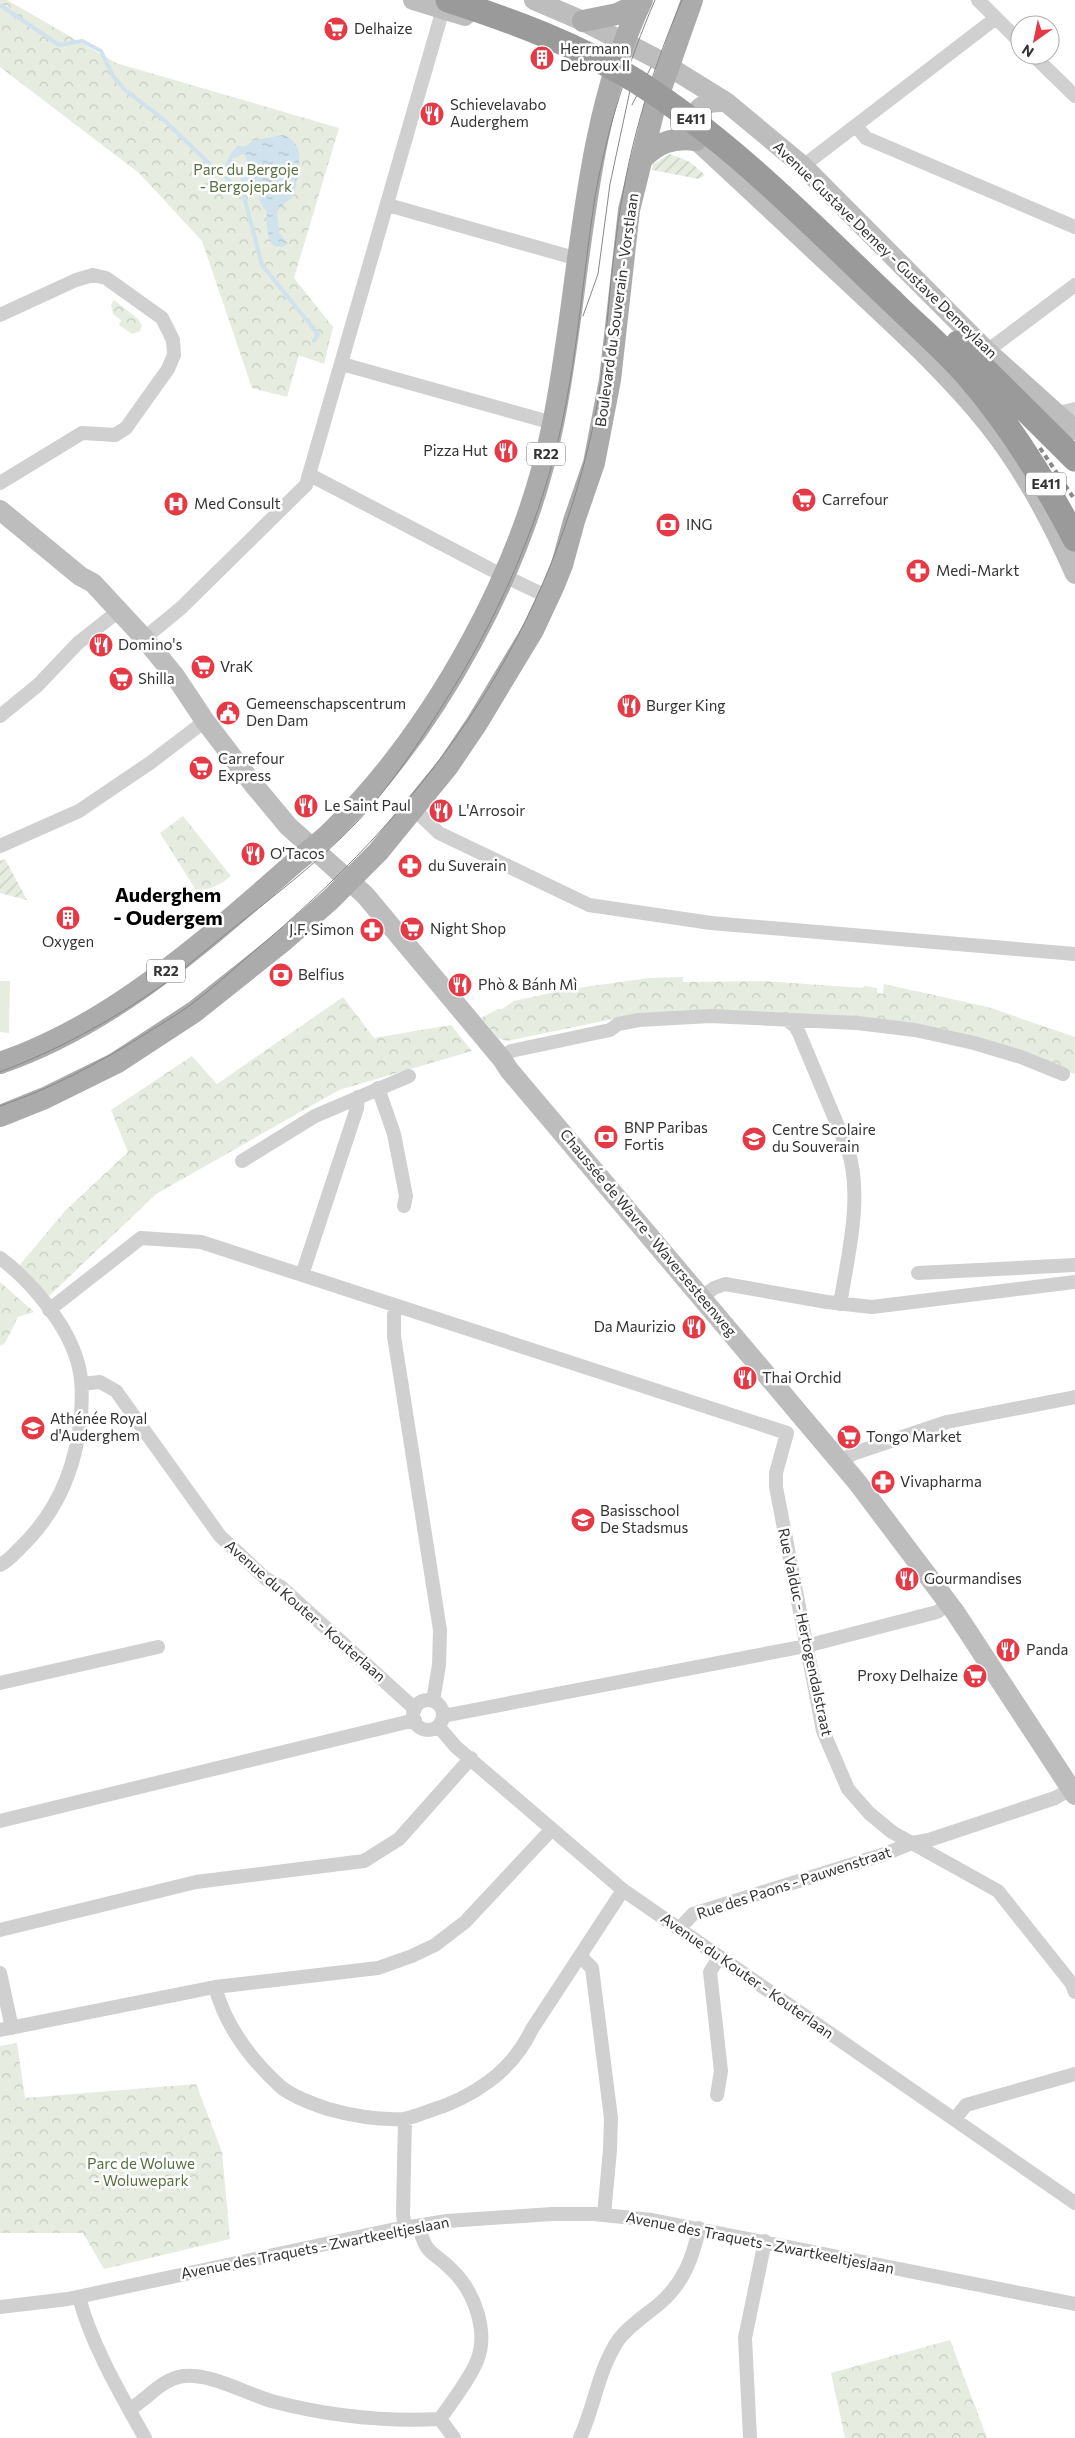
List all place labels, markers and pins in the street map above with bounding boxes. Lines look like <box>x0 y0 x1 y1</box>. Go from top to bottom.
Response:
supermarket icon: Delhaize <box>323 16 349 42</box>
place label: Delhaize <box>354 19 412 37</box>
place label: Herrmann Debroux II <box>560 39 630 74</box>
building icon: Herrmann Debroux II <box>529 45 555 71</box>
place label: Schievelavabo Auderghem <box>450 95 546 130</box>
restaurant icon: Schievelavabo Auderghem <box>419 101 445 127</box>
restaurant icon: Pizza Hut <box>493 438 519 464</box>
place label: Pizza Hut <box>423 441 488 459</box>
supermarket icon: Carrefour <box>791 487 817 513</box>
place label: Carrefour <box>822 490 889 508</box>
hospital icon: Med Consult <box>163 491 189 517</box>
place label: Med Consult <box>194 494 281 512</box>
bank icon: ING <box>655 512 681 538</box>
place label: ING <box>686 515 713 533</box>
pharmacy icon: Medi-Markt <box>905 558 931 584</box>
place label: Medi-Markt <box>936 561 1019 579</box>
restaurant icon: Domino's <box>88 632 114 658</box>
place label: Domino's <box>118 635 183 653</box>
supermarket icon: VraK <box>190 654 216 680</box>
place label: VraK <box>220 657 253 675</box>
supermarket icon: Shilla <box>108 666 134 692</box>
place label: Shilla <box>138 669 175 687</box>
restaurant icon: Burger King <box>616 693 642 719</box>
place label: Gemeenschapscentrum Den Dam <box>246 694 406 729</box>
place label: Burger King <box>646 696 725 714</box>
public building icon: Gemeenschapscentrum Den Dam <box>215 700 241 726</box>
place label: Carrefour Express <box>218 749 285 784</box>
supermarket icon: Carrefour Express <box>188 755 214 781</box>
restaurant icon: Le Saint Paul <box>293 793 319 819</box>
place label: Le Saint Paul <box>324 796 411 814</box>
restaurant icon: L'Arrosoir <box>428 798 454 824</box>
place label: L'Arrosoir <box>458 801 525 819</box>
restaurant icon: O'Tacos <box>240 841 266 867</box>
place label: O'Tacos <box>270 844 325 862</box>
pharmacy icon: du Suverain <box>397 853 423 879</box>
place label: du Suverain <box>428 856 507 874</box>
building icon: Oxygen <box>55 905 81 931</box>
supermarket icon: Night Shop <box>399 916 425 942</box>
pharmacy icon: J.F. Simon <box>359 917 385 943</box>
place label: Night Shop <box>430 919 506 937</box>
place label: J.F. Simon <box>289 920 354 938</box>
place label: Oxygen <box>42 932 94 950</box>
bank icon: Belfius <box>268 962 294 988</box>
place label: Belfius <box>298 965 345 983</box>
restaurant icon: Phò & Bánh Mì <box>447 972 473 998</box>
place label: Phò & Bánh Mì <box>478 975 578 993</box>
place label: BNP Paribas Fortis <box>624 1118 708 1153</box>
place label: Centre Scolaire du Souverain <box>772 1120 876 1155</box>
bank icon: BNP Paribas Fortis <box>593 1124 619 1150</box>
school or university icon: Centre Scolaire du Souverain <box>741 1126 767 1152</box>
restaurant icon: Da Maurizio <box>681 1314 707 1340</box>
place label: Da Maurizio <box>594 1317 676 1335</box>
restaurant icon: Thai Orchid <box>732 1365 758 1391</box>
place label: Thai Orchid <box>762 1368 841 1386</box>
place label: Athénée Royal d'Auderghem <box>50 1409 147 1444</box>
school or university icon: Athénée Royal d'Auderghem <box>20 1415 46 1441</box>
supermarket icon: Tongo Market <box>836 1424 862 1450</box>
place label: Tongo Market <box>866 1427 962 1445</box>
pharmacy icon: Vivapharma <box>870 1469 896 1495</box>
place label: Vivapharma <box>900 1472 982 1490</box>
place label: Basisschool De Stadsmus <box>600 1501 688 1536</box>
school or university icon: Basisschool De Stadsmus <box>570 1507 596 1533</box>
restaurant icon: Gourmandises <box>894 1566 920 1592</box>
place label: Gourmandises <box>924 1569 1022 1587</box>
restaurant icon: Panda <box>995 1637 1021 1663</box>
place label: Panda <box>1026 1640 1068 1658</box>
supermarket icon: Proxy Delhaize <box>962 1663 988 1689</box>
place label: Proxy Delhaize <box>857 1666 958 1684</box>

